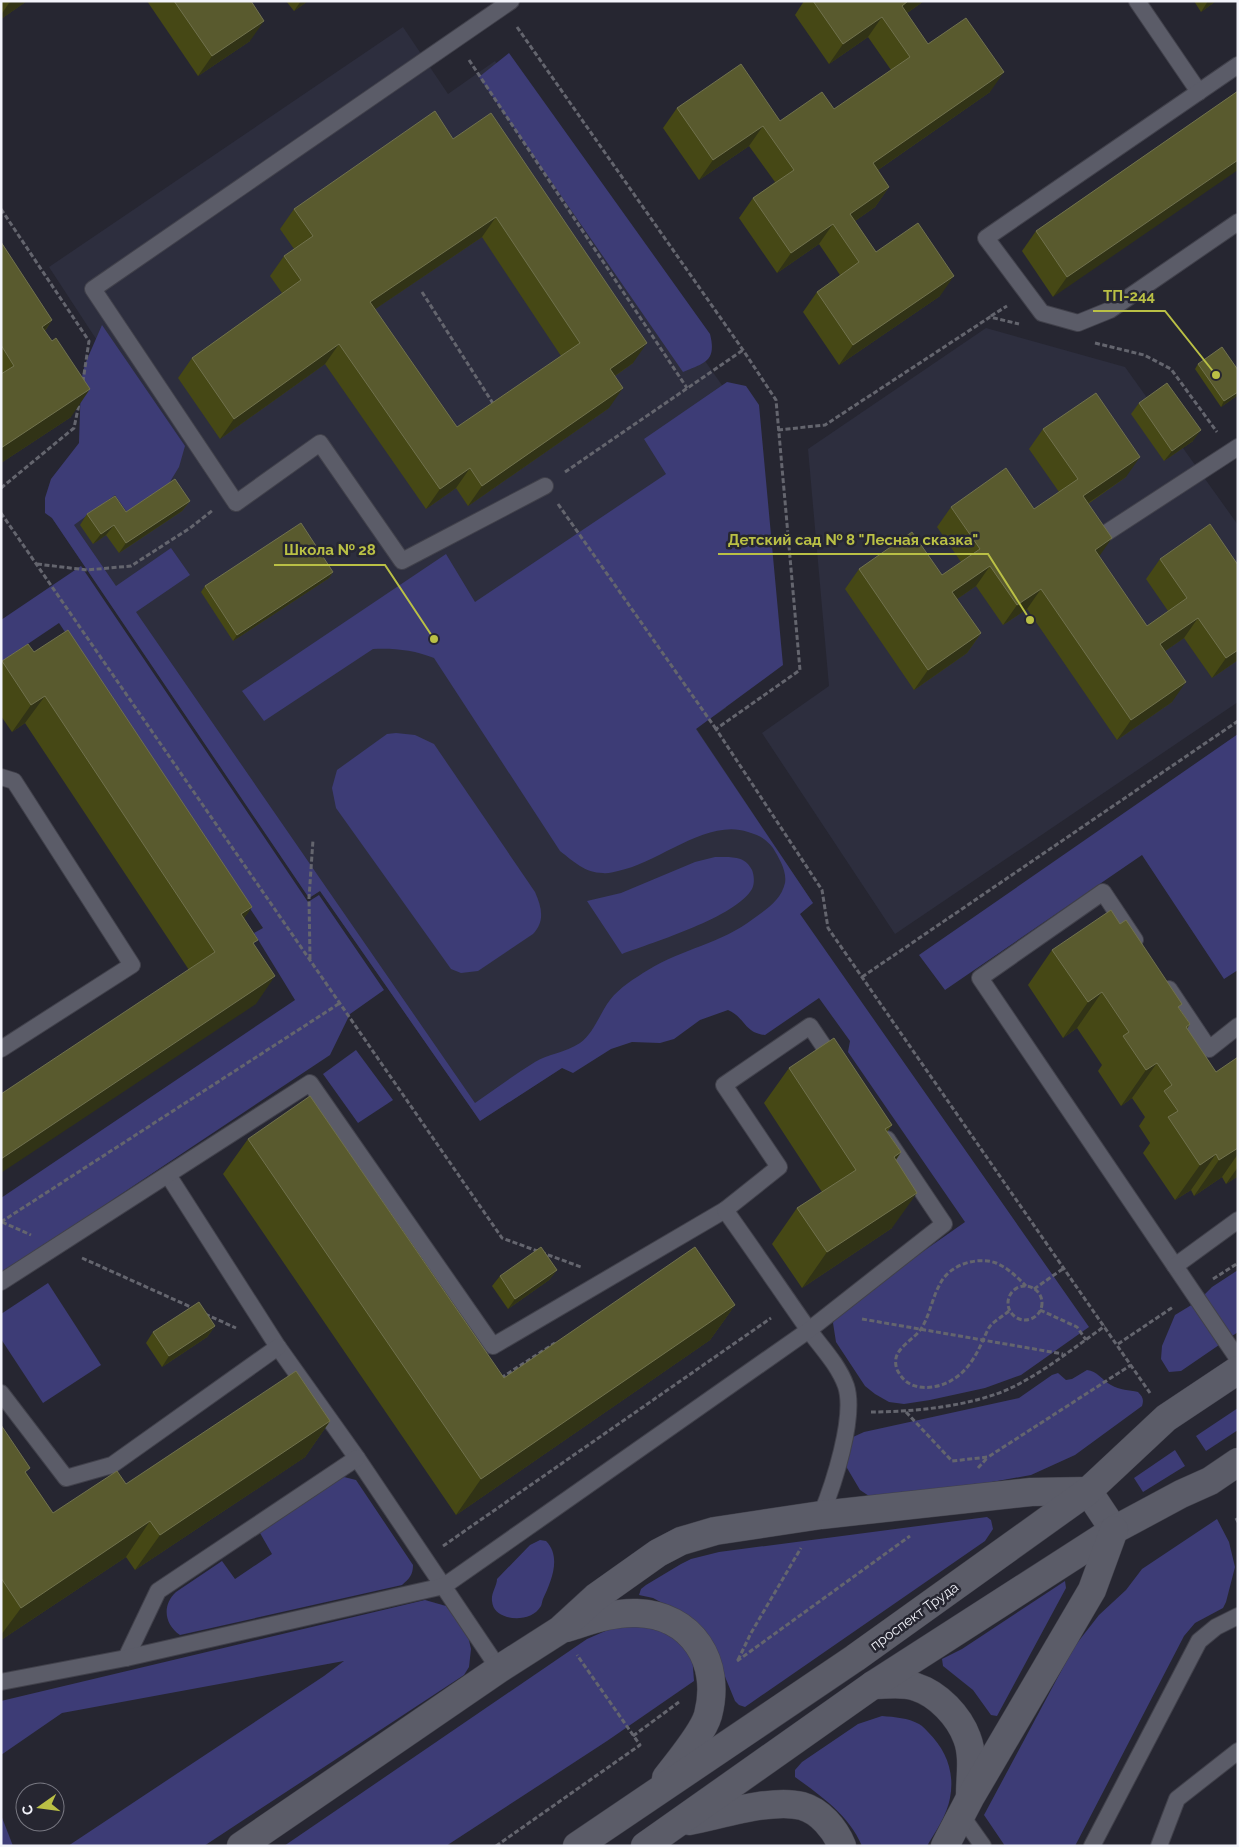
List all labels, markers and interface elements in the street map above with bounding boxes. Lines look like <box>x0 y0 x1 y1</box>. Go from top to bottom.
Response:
callout: ТП-244 <box>1093 281 1165 311</box>
text: ТП-244 <box>1103 287 1155 305</box>
callout: Детский сад № 8 "Лесная сказка" <box>718 524 988 554</box>
text: Детский сад № 8 "Лесная сказка" <box>728 531 978 549</box>
callout: Школа № 28 <box>274 535 385 565</box>
text: Школа № 28 <box>284 541 376 559</box>
street label: проспект Труда <box>867 1579 961 1653</box>
north arrow <box>15 1782 65 1832</box>
text: С <box>18 1803 36 1817</box>

